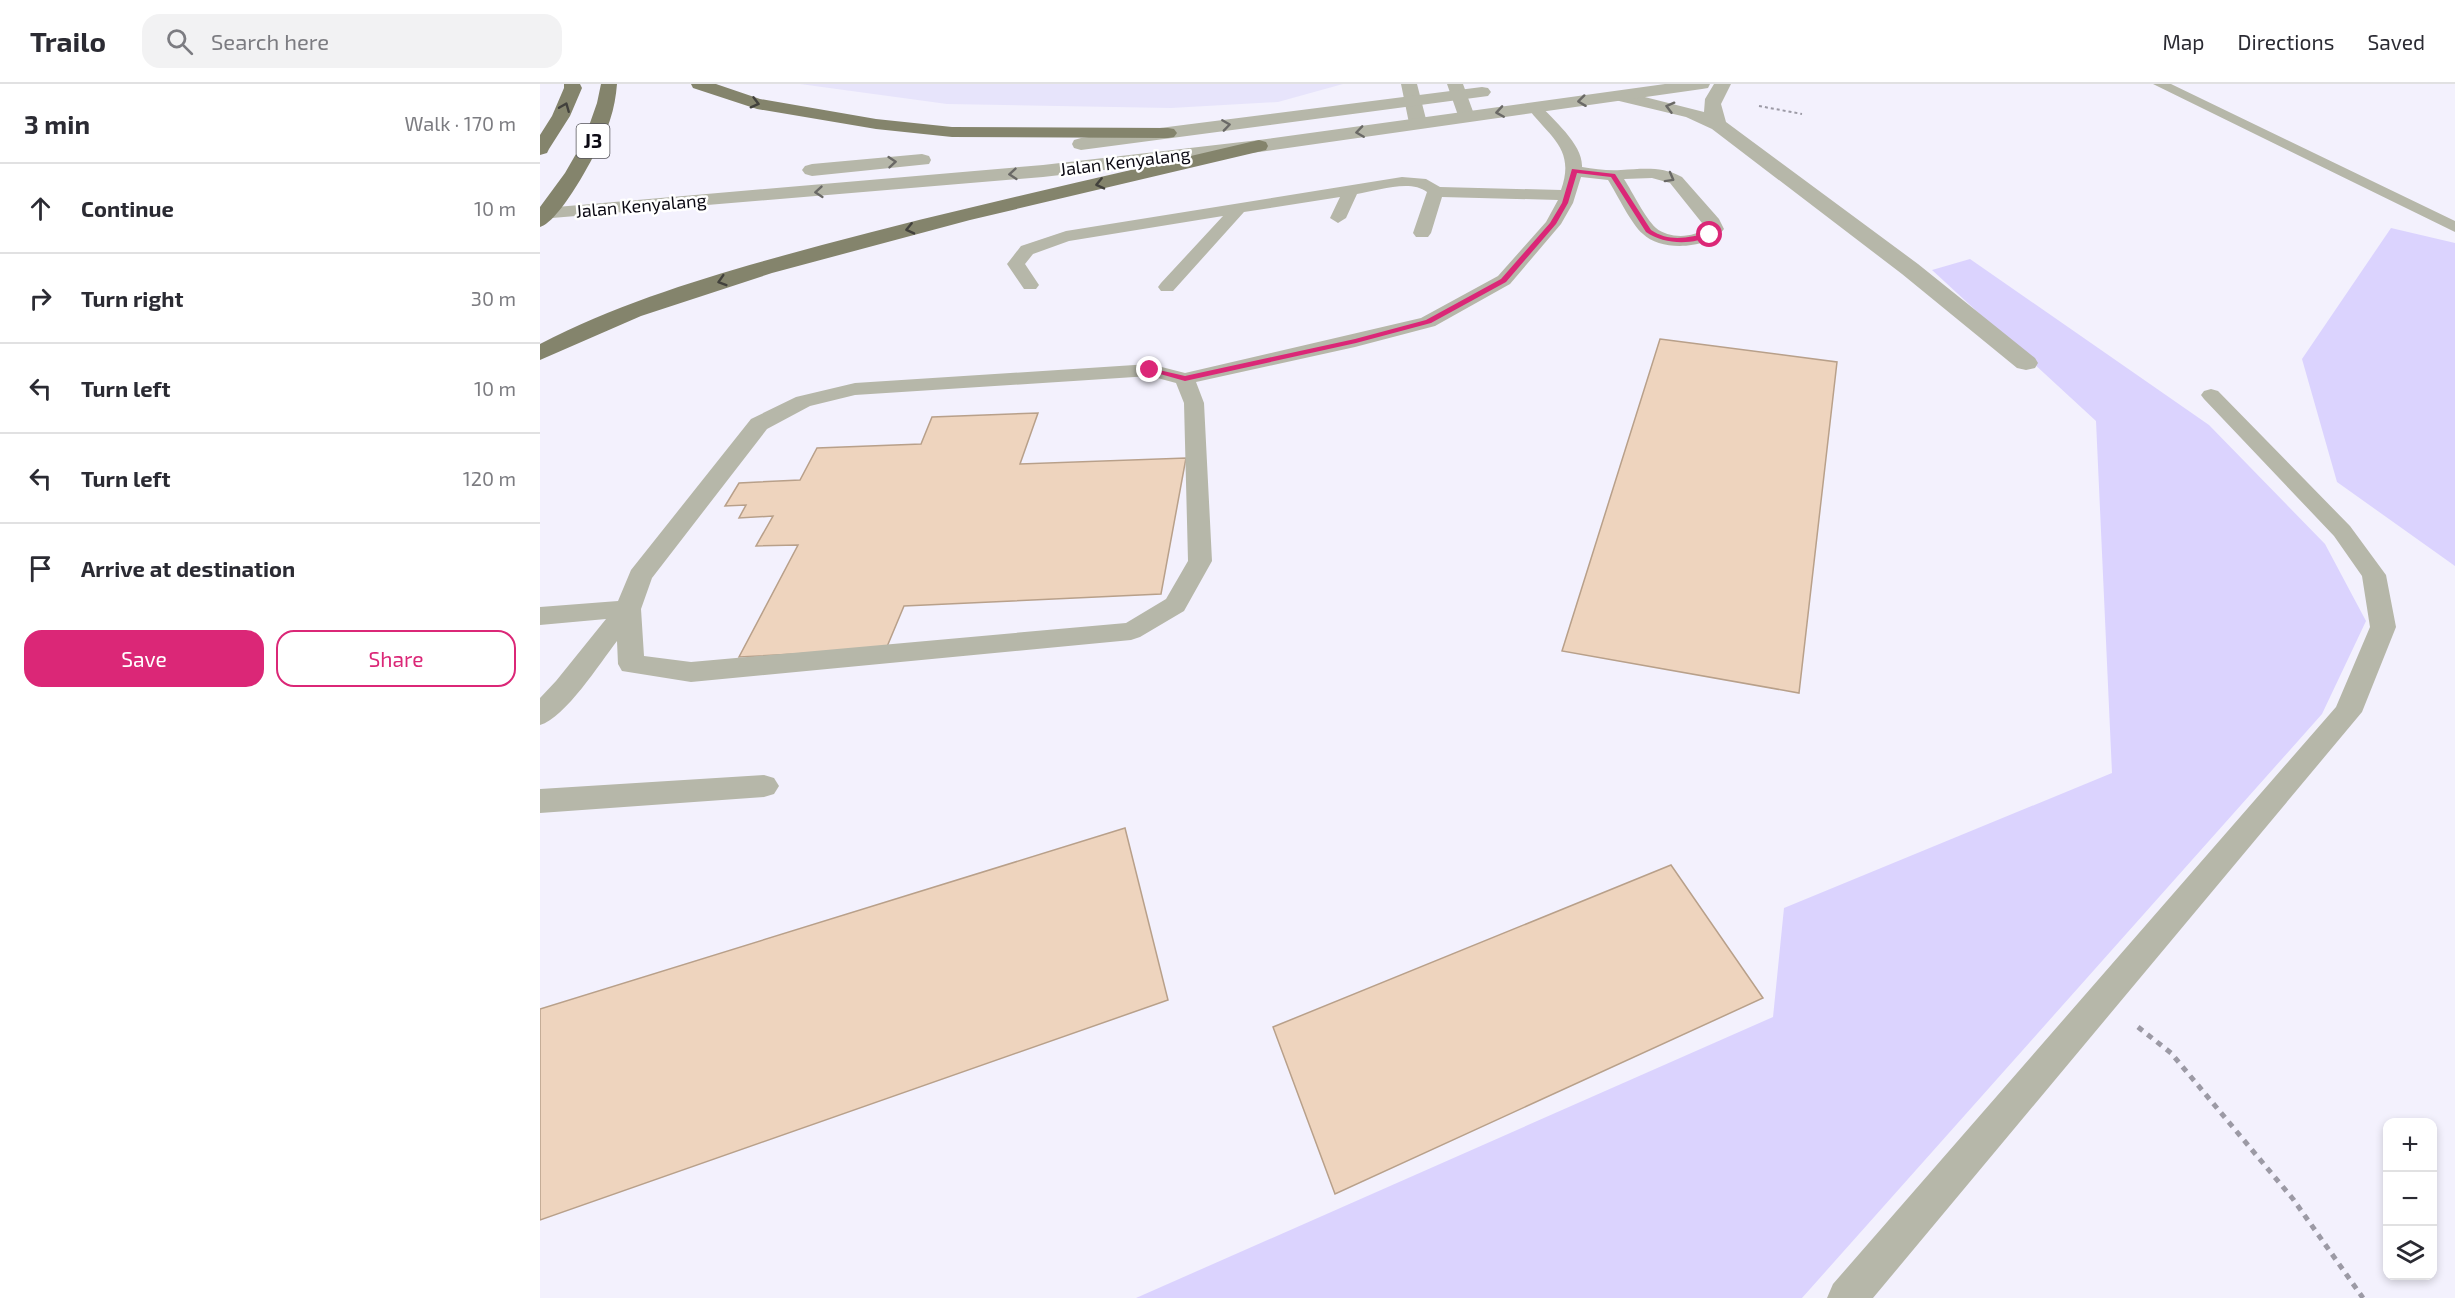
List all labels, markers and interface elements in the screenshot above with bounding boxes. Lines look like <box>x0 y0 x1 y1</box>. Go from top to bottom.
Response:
search box <box>142 14 562 68</box>
text: Trailo <box>30 24 106 58</box>
icon: search <box>163 25 196 58</box>
text: Search here <box>211 28 329 54</box>
text: Map <box>2162 29 2205 54</box>
text: Directions <box>2238 29 2334 54</box>
text: Saved <box>2367 29 2425 54</box>
one-way arrow <box>1577 94 1586 106</box>
one-way arrow <box>749 96 759 109</box>
one-way arrow <box>1666 102 1676 115</box>
one-way arrow <box>558 103 570 114</box>
one-way arrow <box>1496 105 1505 117</box>
text: 3 min <box>24 108 90 139</box>
text: Walk · 170 m <box>405 111 516 135</box>
one-way arrow <box>1222 120 1231 132</box>
road number: J3 <box>576 124 610 158</box>
one-way arrow <box>1355 125 1364 137</box>
street label: Jalan Kenyalang <box>1058 142 1191 180</box>
one-way arrow <box>888 156 897 169</box>
one-way arrow <box>1009 167 1018 180</box>
one-way arrow <box>1664 171 1674 182</box>
one-way arrow <box>1095 176 1105 189</box>
one-way arrow <box>815 185 824 198</box>
street label: Jalan Kenyalang <box>575 188 707 222</box>
icon: ahead <box>24 192 57 225</box>
text: Continue <box>81 195 174 221</box>
text: 10 m <box>474 196 516 220</box>
route start <box>1696 221 1722 247</box>
one-way arrow <box>906 222 916 235</box>
one-way arrow <box>718 274 728 286</box>
icon: right <box>24 282 57 315</box>
text: Turn right <box>81 285 183 311</box>
text: 30 m <box>471 286 516 310</box>
route end <box>1136 356 1162 382</box>
icon: left <box>24 372 57 405</box>
text: Turn left <box>81 375 170 401</box>
text: 10 m <box>474 376 516 400</box>
icon: left <box>24 462 57 495</box>
text: Turn left <box>81 465 170 491</box>
text: 120 m <box>463 466 516 490</box>
icon: arrive <box>24 552 57 585</box>
text: Arrive at destination <box>81 555 295 581</box>
button: Save <box>24 630 264 687</box>
button: Share <box>276 630 516 687</box>
map controls <box>2383 1118 2437 1280</box>
button: + <box>2383 1118 2437 1172</box>
button: − <box>2383 1172 2437 1226</box>
button: layers <box>2383 1226 2437 1280</box>

